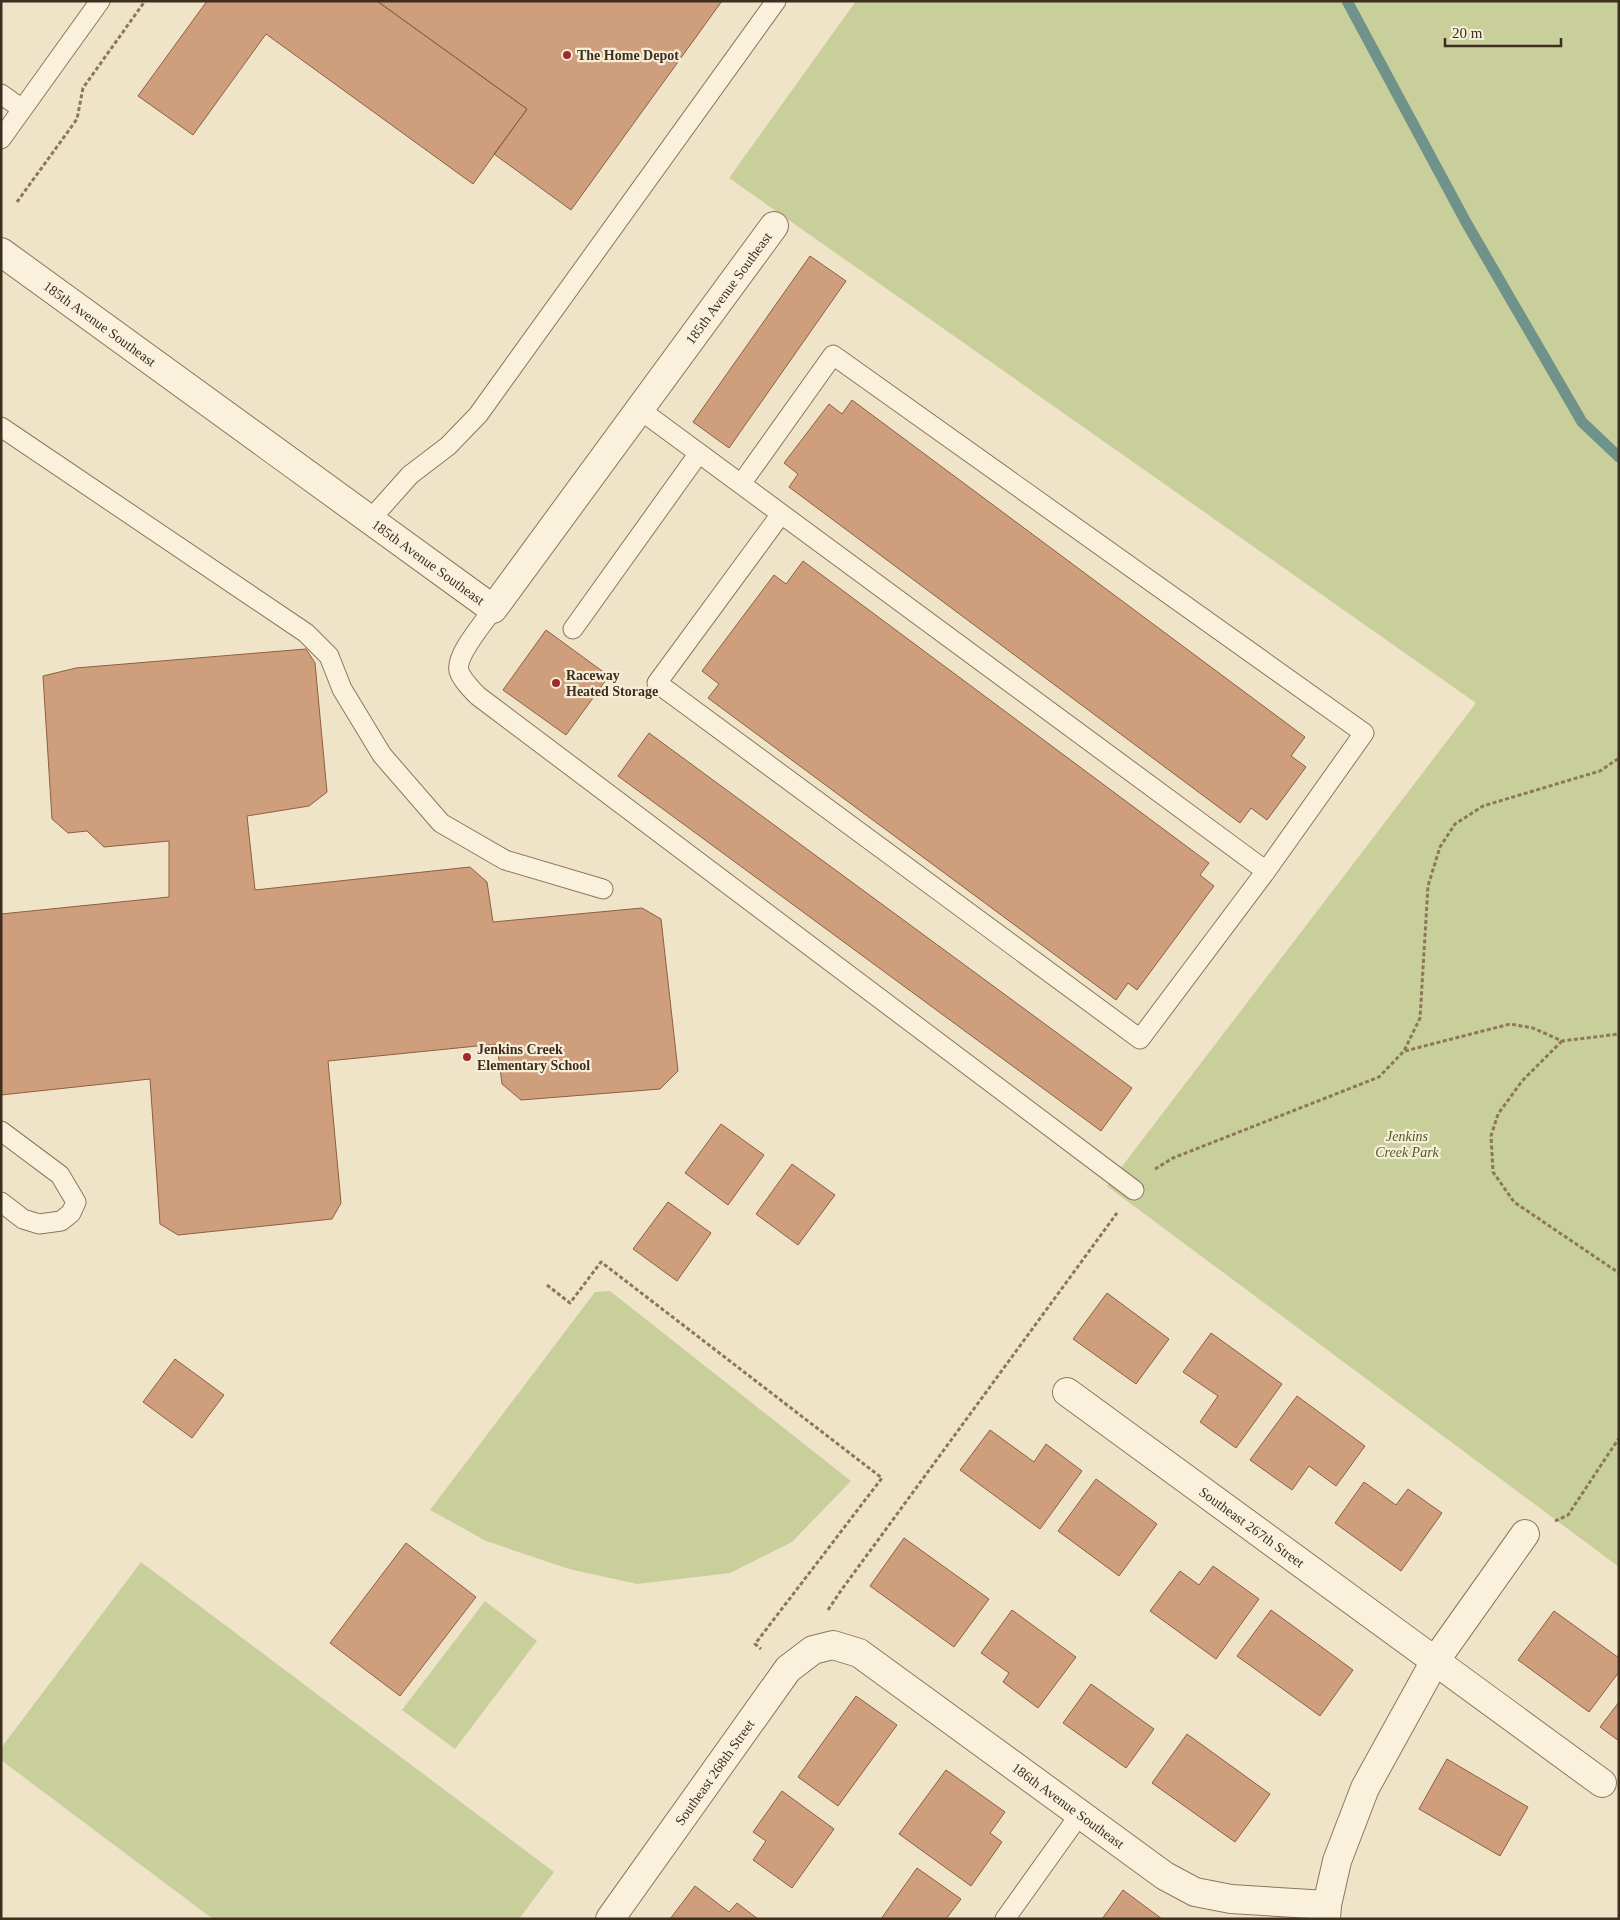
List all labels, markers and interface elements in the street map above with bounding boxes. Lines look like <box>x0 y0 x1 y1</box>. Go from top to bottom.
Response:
scale bar <box>1445 15 1561 47</box>
text: 20 m <box>1452 25 1483 41</box>
place label: The Home Depot <box>577 48 679 63</box>
marker: The Home Depot <box>561 49 573 61</box>
street label: 185th Avenue Southeast <box>683 229 775 347</box>
street label: 185th Avenue Southeast <box>41 278 159 369</box>
street label: 185th Avenue Southeast <box>369 516 488 608</box>
place label: Raceway Heated Storage <box>566 668 658 699</box>
marker: Raceway Heated Storage <box>550 677 562 689</box>
place label: Jenkins Creek Elementary School <box>477 1042 590 1073</box>
marker: Jenkins Creek Elementary School <box>461 1051 473 1063</box>
park label: Jenkins Creek Park <box>1375 1129 1440 1160</box>
street label: Southeast 267th Street <box>1197 1484 1307 1570</box>
street label: Southeast 268th Street <box>672 1717 757 1828</box>
street label: 186th Avenue Southeast <box>1009 1760 1127 1851</box>

